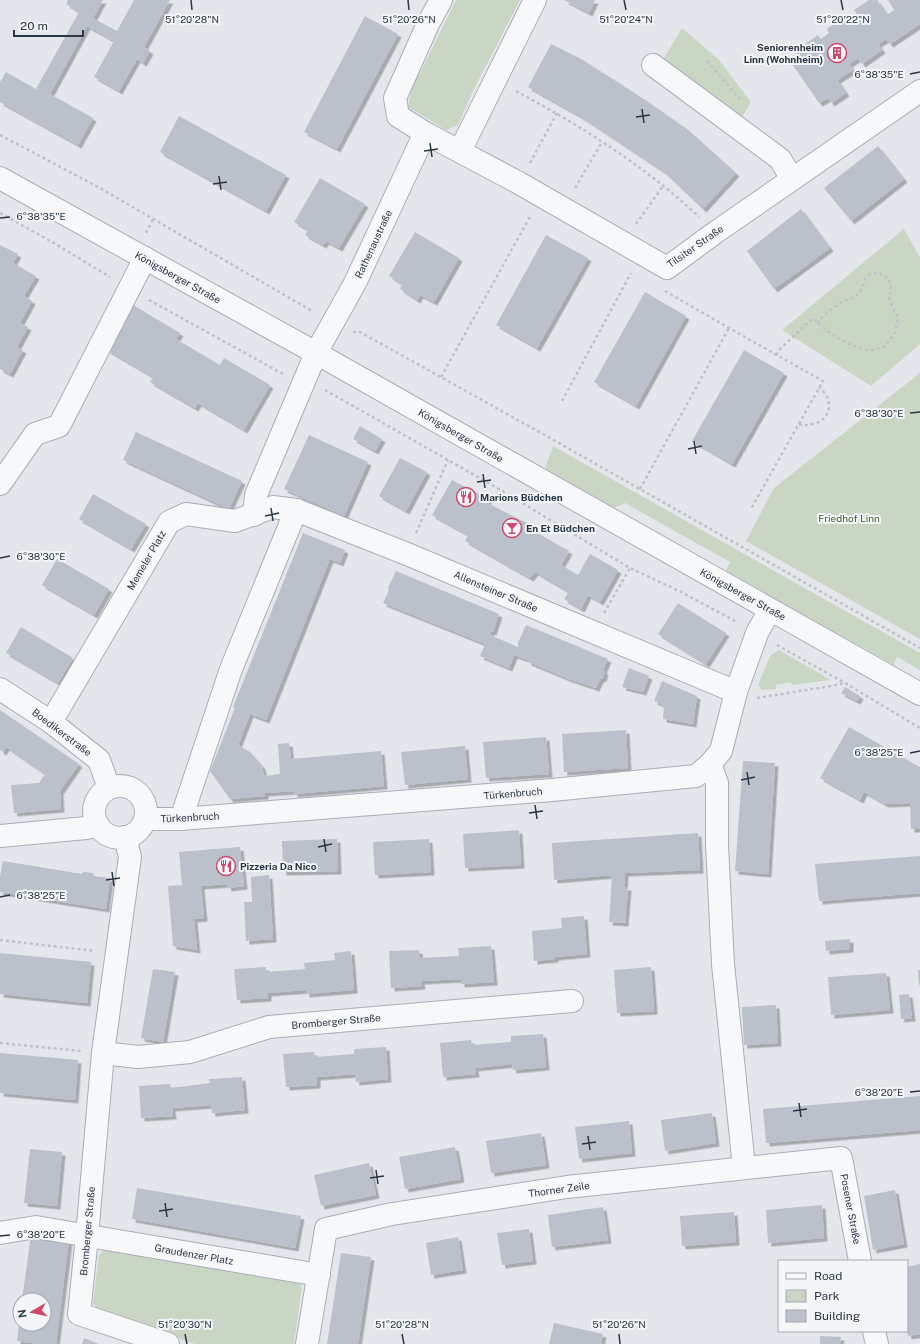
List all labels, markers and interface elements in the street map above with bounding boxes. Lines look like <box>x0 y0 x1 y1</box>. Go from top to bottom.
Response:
scale bar <box>14 12 83 38</box>
text: 51°20'28"N <box>165 13 219 25</box>
text: 51°20'26"N <box>382 13 436 25</box>
text: 51°20'24"N <box>599 13 653 25</box>
text: 51°20'22"N <box>816 13 870 25</box>
text: 20 m <box>20 19 48 33</box>
place label: Seniorenheim Linn (Wohnheim) <box>744 41 823 65</box>
building icon: Seniorenheim Linn (Wohnheim) <box>826 42 848 64</box>
text: 6°38'35"E <box>854 68 904 80</box>
street label: Rathenaustraße <box>352 208 394 280</box>
text: 6°38'35"E <box>16 210 66 222</box>
street label: Tilsiter Straße <box>665 222 726 270</box>
street label: Königsberger Straße <box>133 248 223 306</box>
street label: Königsberger Straße <box>416 406 506 464</box>
text: 6°38'30"E <box>855 407 903 419</box>
restaurant icon: Marions Büdchen <box>455 486 477 508</box>
place label: Marions Büdchen <box>480 491 563 503</box>
park label: Friedhof Linn <box>818 512 880 524</box>
bar icon: En Et Büdchen <box>501 517 523 539</box>
place label: En Et Büdchen <box>526 522 595 534</box>
street label: Memeler Platz <box>124 528 168 592</box>
text: 6°38'30"E <box>17 550 65 562</box>
street label: Königsberger Straße <box>698 565 788 623</box>
street label: Allensteiner Straße <box>452 568 540 614</box>
street label: Boedikerstraße <box>30 706 94 758</box>
text: 6°38'25"E <box>855 746 903 758</box>
street label: Türkenbruch <box>483 784 543 802</box>
street label: Türkenbruch <box>160 809 220 825</box>
restaurant icon: Pizzeria Da Nico <box>215 855 237 877</box>
place label: Pizzeria Da Nico <box>240 860 317 872</box>
text: 6°38'25"E <box>17 889 65 901</box>
street label: Bromberger Straße <box>291 1011 381 1031</box>
text: 6°38'20"E <box>855 1086 903 1098</box>
street label: Posener Straße <box>838 1173 864 1246</box>
street label: Thorner Zeile <box>528 1179 591 1199</box>
street label: Bromberger Straße <box>77 1186 97 1276</box>
text: 6°38'20"E <box>17 1228 65 1240</box>
street label: Graudenzer Platz <box>154 1241 235 1267</box>
legend <box>778 1260 908 1332</box>
text: Road <box>814 1269 842 1283</box>
text: Park <box>814 1289 840 1303</box>
north arrow <box>12 1292 52 1332</box>
text: N <box>16 1308 29 1319</box>
text: Building <box>814 1309 860 1323</box>
text: 51°20'30"N <box>158 1318 212 1330</box>
text: 51°20'28"N <box>375 1318 429 1330</box>
text: 51°20'26"N <box>592 1318 646 1330</box>

